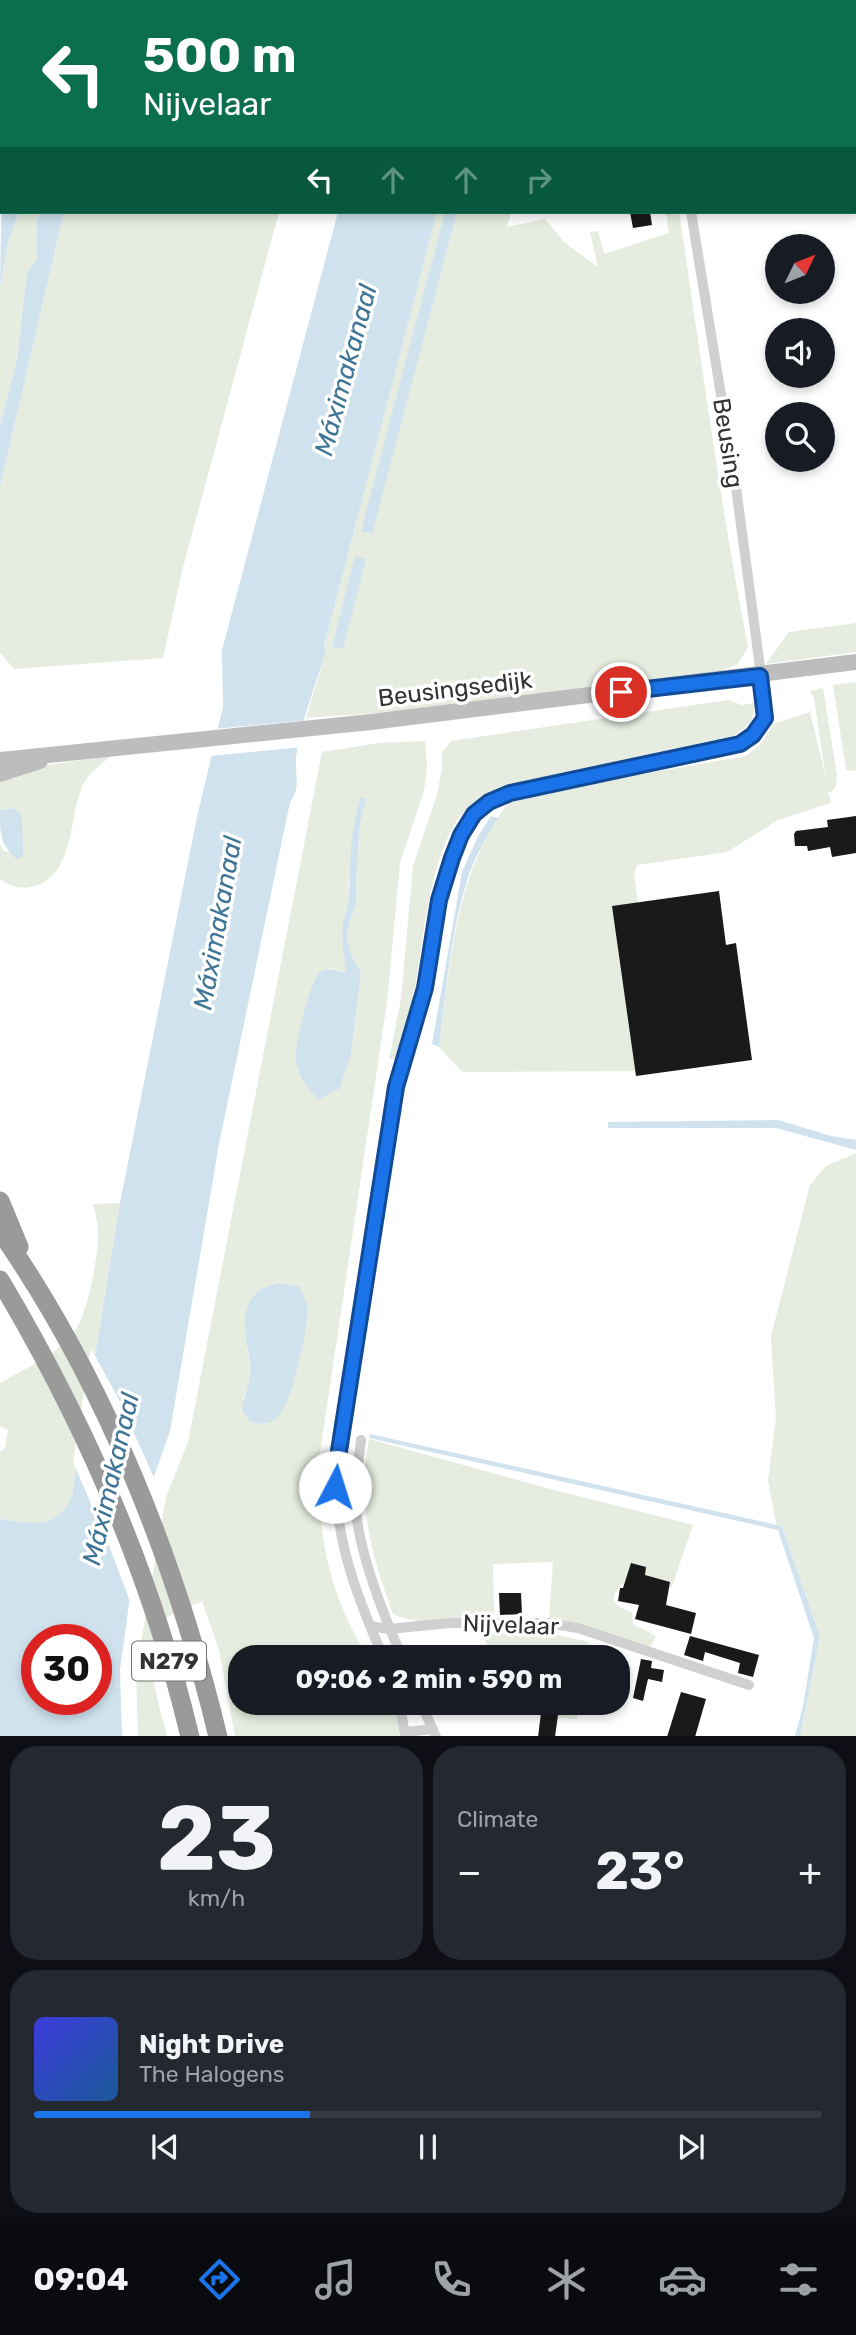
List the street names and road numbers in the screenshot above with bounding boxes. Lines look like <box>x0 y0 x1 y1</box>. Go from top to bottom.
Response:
street label: Beusing <box>707 396 749 490</box>
street label: Beusingsedijk <box>376 666 534 712</box>
street label: Nijvelaar <box>462 1609 560 1641</box>
road number: N279 <box>132 1642 206 1680</box>

